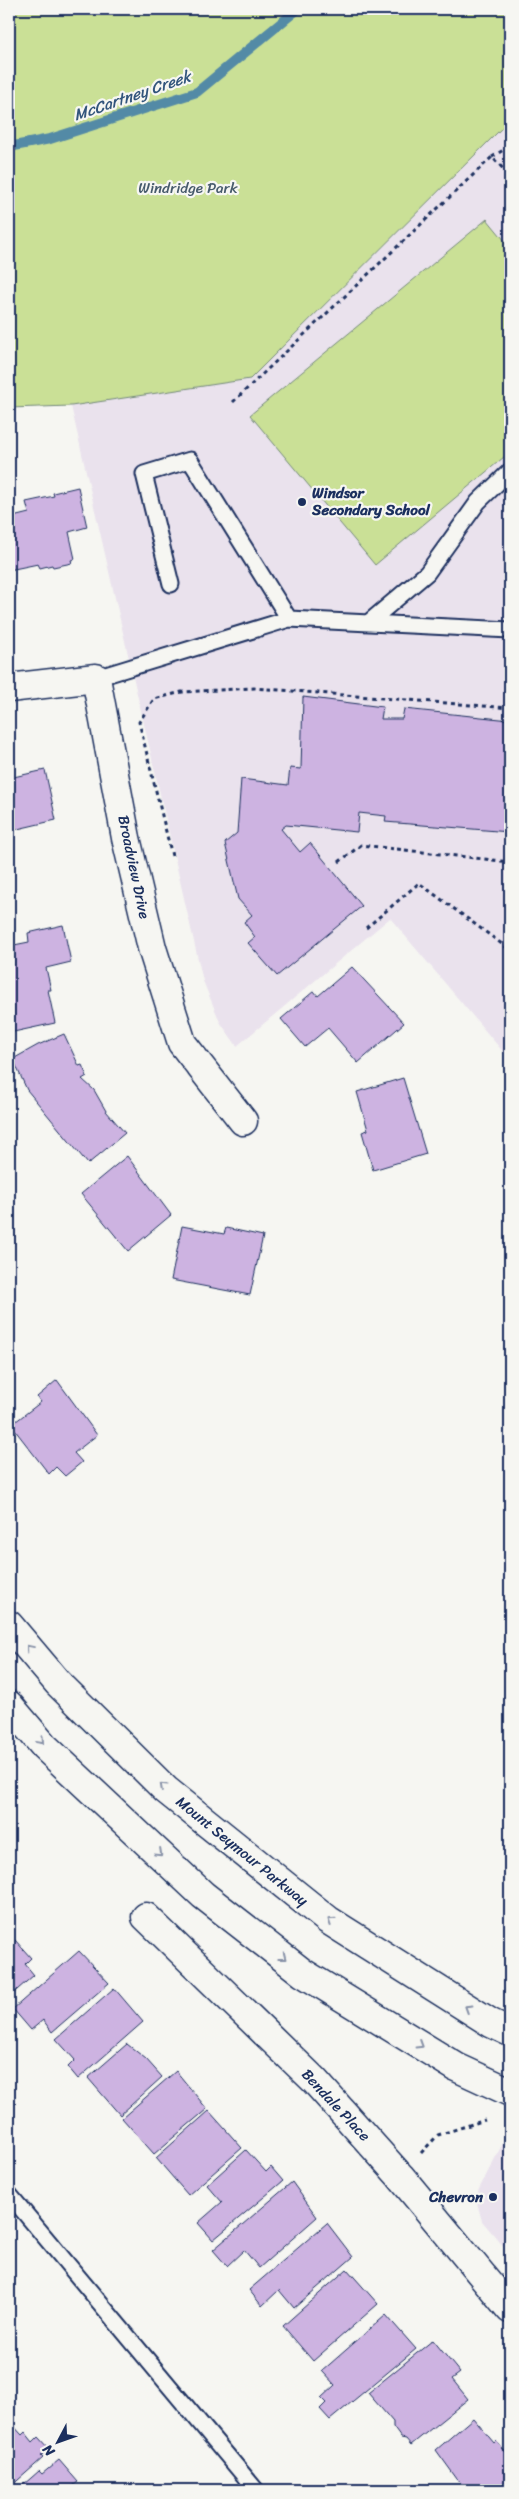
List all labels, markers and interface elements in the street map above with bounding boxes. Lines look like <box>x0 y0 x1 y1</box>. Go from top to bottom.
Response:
water label: McCartney Creek <box>70 61 197 129</box>
park label: Windridge Park <box>138 175 239 201</box>
place label: Windsor Secondary School <box>311 480 431 523</box>
marker: Windsor Secondary School <box>296 496 308 508</box>
street label: Broadview Drive <box>110 813 158 921</box>
one-way arrow <box>25 1645 34 1654</box>
one-way arrow <box>35 1736 44 1745</box>
one-way arrow <box>160 1783 169 1792</box>
street label: Mount Seymour Parkway <box>170 1789 314 1913</box>
one-way arrow <box>153 1847 162 1856</box>
one-way arrow <box>327 1918 336 1927</box>
one-way arrow <box>277 1952 286 1960</box>
one-way arrow <box>464 2005 473 2015</box>
one-way arrow <box>414 2038 423 2048</box>
street label: Bendale Place <box>295 2062 377 2148</box>
place label: Chevron <box>428 2184 484 2210</box>
marker: Chevron <box>487 2191 499 2203</box>
north arrow <box>32 2416 82 2466</box>
text: N <box>36 2438 62 2463</box>

